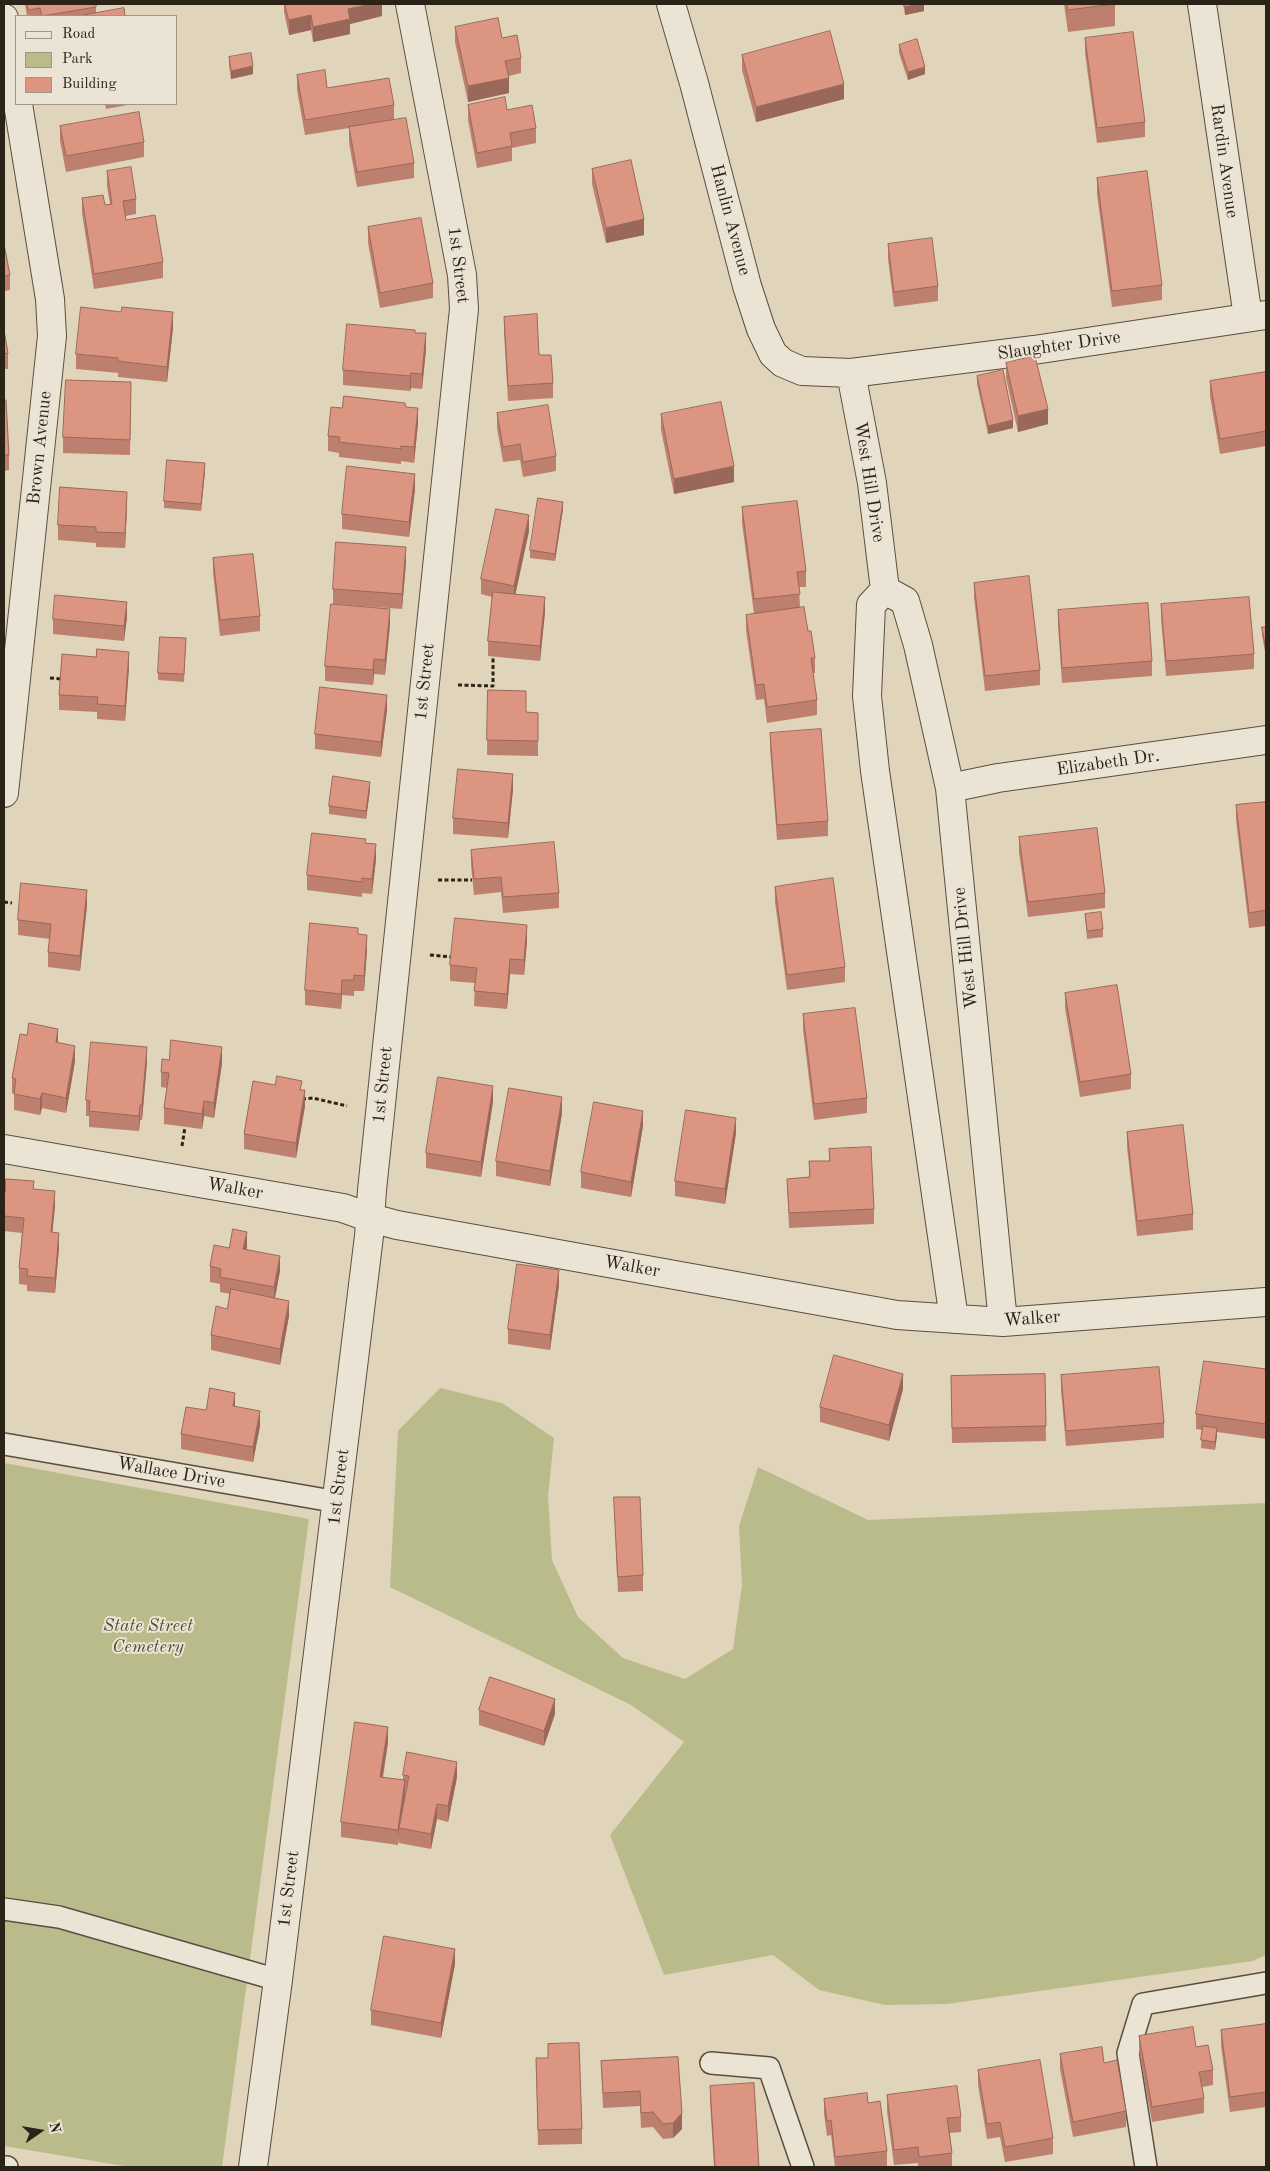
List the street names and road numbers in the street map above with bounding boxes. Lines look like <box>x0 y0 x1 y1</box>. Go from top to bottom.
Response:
street label: Rardin Avenue <box>1205 102 1243 220</box>
street label: Hanlin Avenue <box>705 162 755 278</box>
street label: 1st Street <box>443 225 473 305</box>
street label: Slaughter Drive <box>996 327 1122 365</box>
street label: Brown Avenue <box>23 390 57 506</box>
street label: West Hill Drive <box>849 420 889 544</box>
street label: 1st Street <box>410 642 440 722</box>
street label: Elizabeth Dr. <box>1055 745 1161 781</box>
street label: West Hill Drive <box>949 886 983 1010</box>
street label: 1st Street <box>368 1045 398 1125</box>
street label: Walker <box>205 1173 265 1205</box>
street label: Walker <box>602 1251 662 1283</box>
street label: Walker <box>1003 1306 1061 1332</box>
street label: 1st Street <box>324 1447 354 1527</box>
street label: Wallace Drive <box>115 1453 227 1493</box>
street label: 1st Street <box>274 1849 304 1929</box>

